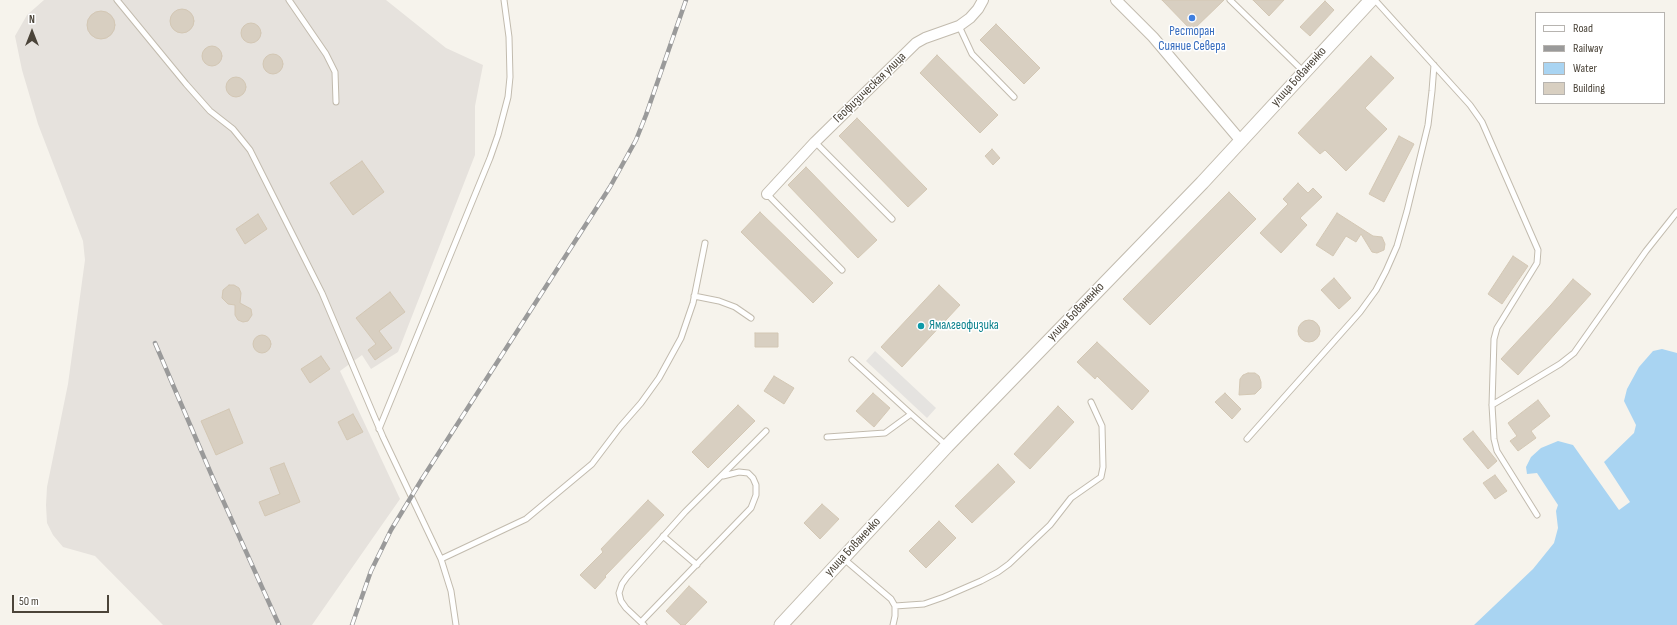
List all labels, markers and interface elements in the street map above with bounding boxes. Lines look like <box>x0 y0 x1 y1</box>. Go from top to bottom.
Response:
north arrow <box>12 12 52 52</box>
legend <box>1535 12 1665 104</box>
text: N <box>29 13 35 26</box>
marker: Ресторан Сияние Севера <box>1187 13 1197 23</box>
text: Road <box>1573 21 1593 36</box>
place label: Ресторан Сияние Севера <box>1158 24 1226 55</box>
text: Railway <box>1573 41 1603 56</box>
street label: улица Бованенко <box>1268 44 1330 110</box>
street label: Геофизическая улица <box>830 49 910 127</box>
text: Water <box>1573 61 1597 76</box>
text: Building <box>1573 81 1605 96</box>
street label: улица Бованенко <box>1044 280 1108 344</box>
place label: Ямалгеофизика <box>929 318 999 334</box>
marker: Ямалгеофизика <box>916 321 926 331</box>
street label: улица Бованенко <box>822 514 884 580</box>
scale bar <box>14 587 111 613</box>
text: 50 m <box>19 594 39 609</box>

